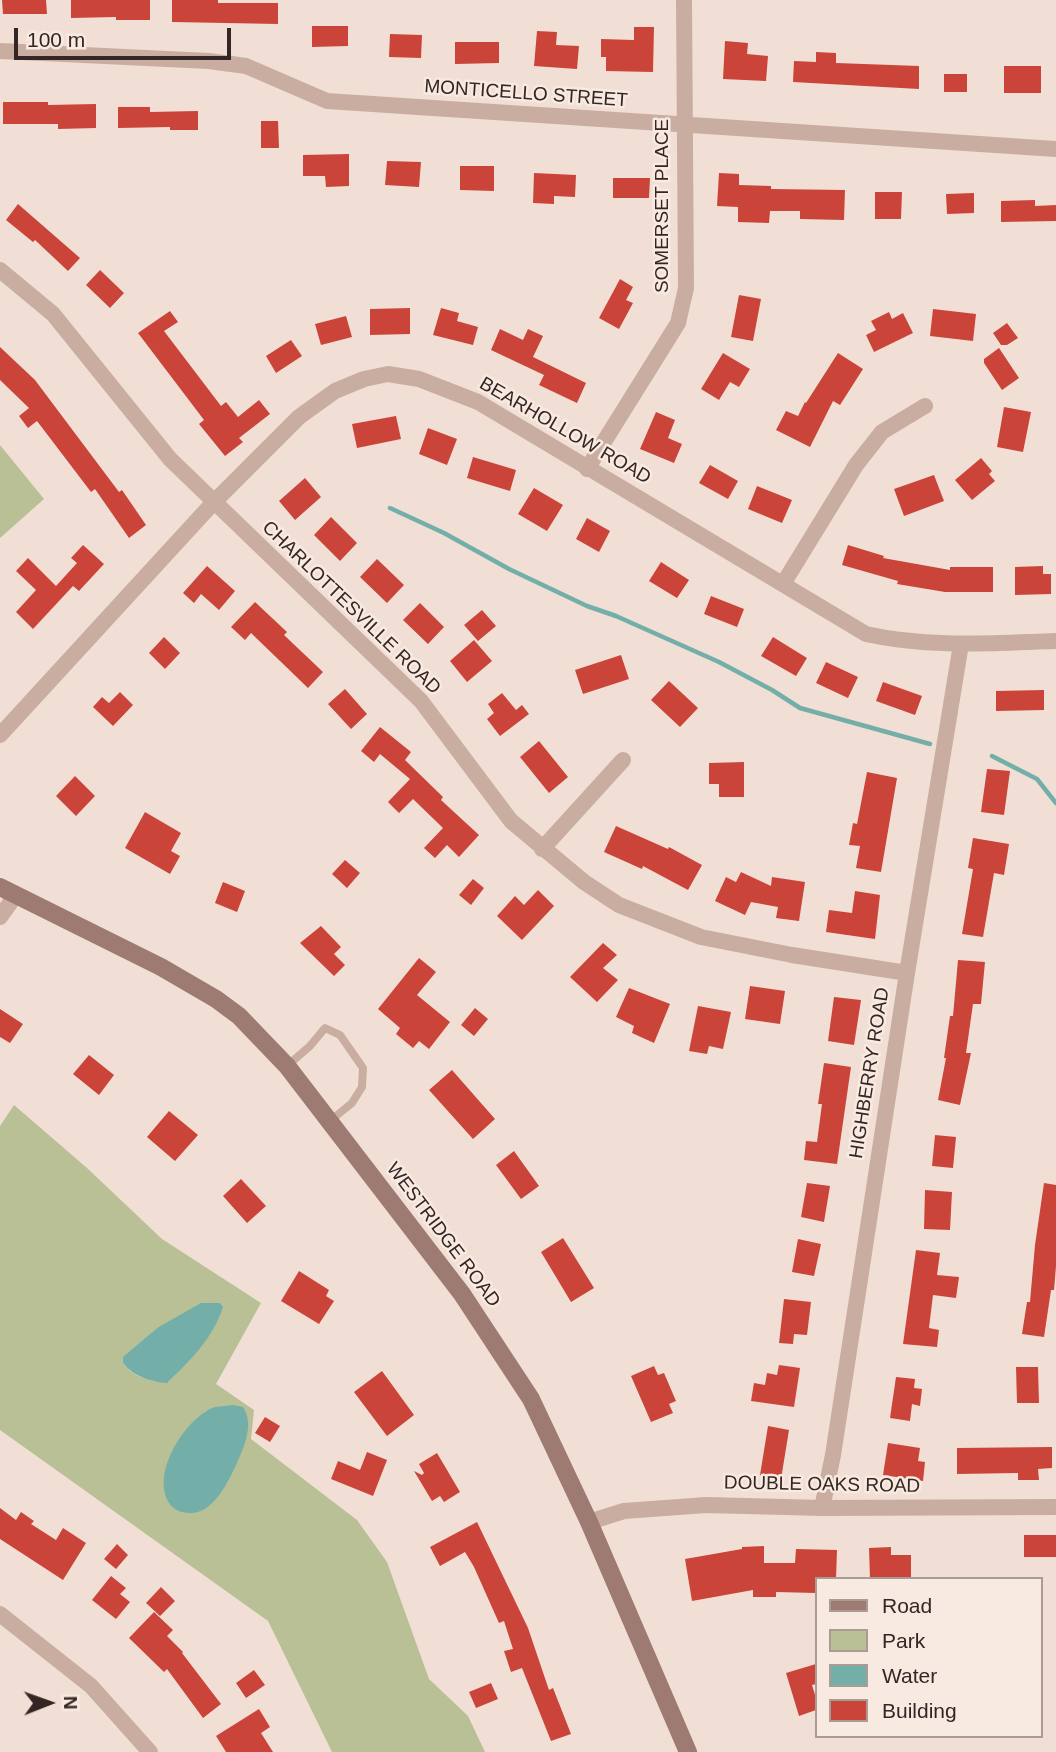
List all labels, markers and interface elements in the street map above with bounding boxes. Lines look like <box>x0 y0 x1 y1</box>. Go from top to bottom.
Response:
scale bar <box>18 14 234 58</box>
text: 100 m <box>27 28 85 51</box>
street label: MONTICELLO STREET <box>424 76 628 112</box>
street label: SOMERSET PLACE <box>652 119 674 293</box>
street label: BEARHOLLOW ROAD <box>475 373 655 489</box>
street label: CHARLOTTESVILLE ROAD <box>257 517 445 699</box>
street label: HIGHBERRY ROAD <box>845 986 895 1160</box>
street label: WESTRIDGE ROAD <box>381 1158 505 1312</box>
street label: DOUBLE OAKS ROAD <box>724 1472 920 1498</box>
legend <box>814 1577 1042 1738</box>
text: Road <box>882 1594 932 1617</box>
text: Park <box>882 1629 925 1652</box>
text: Water <box>882 1664 937 1687</box>
north arrow <box>14 1668 84 1738</box>
text: N <box>60 1696 81 1710</box>
text: Building <box>882 1699 957 1722</box>

